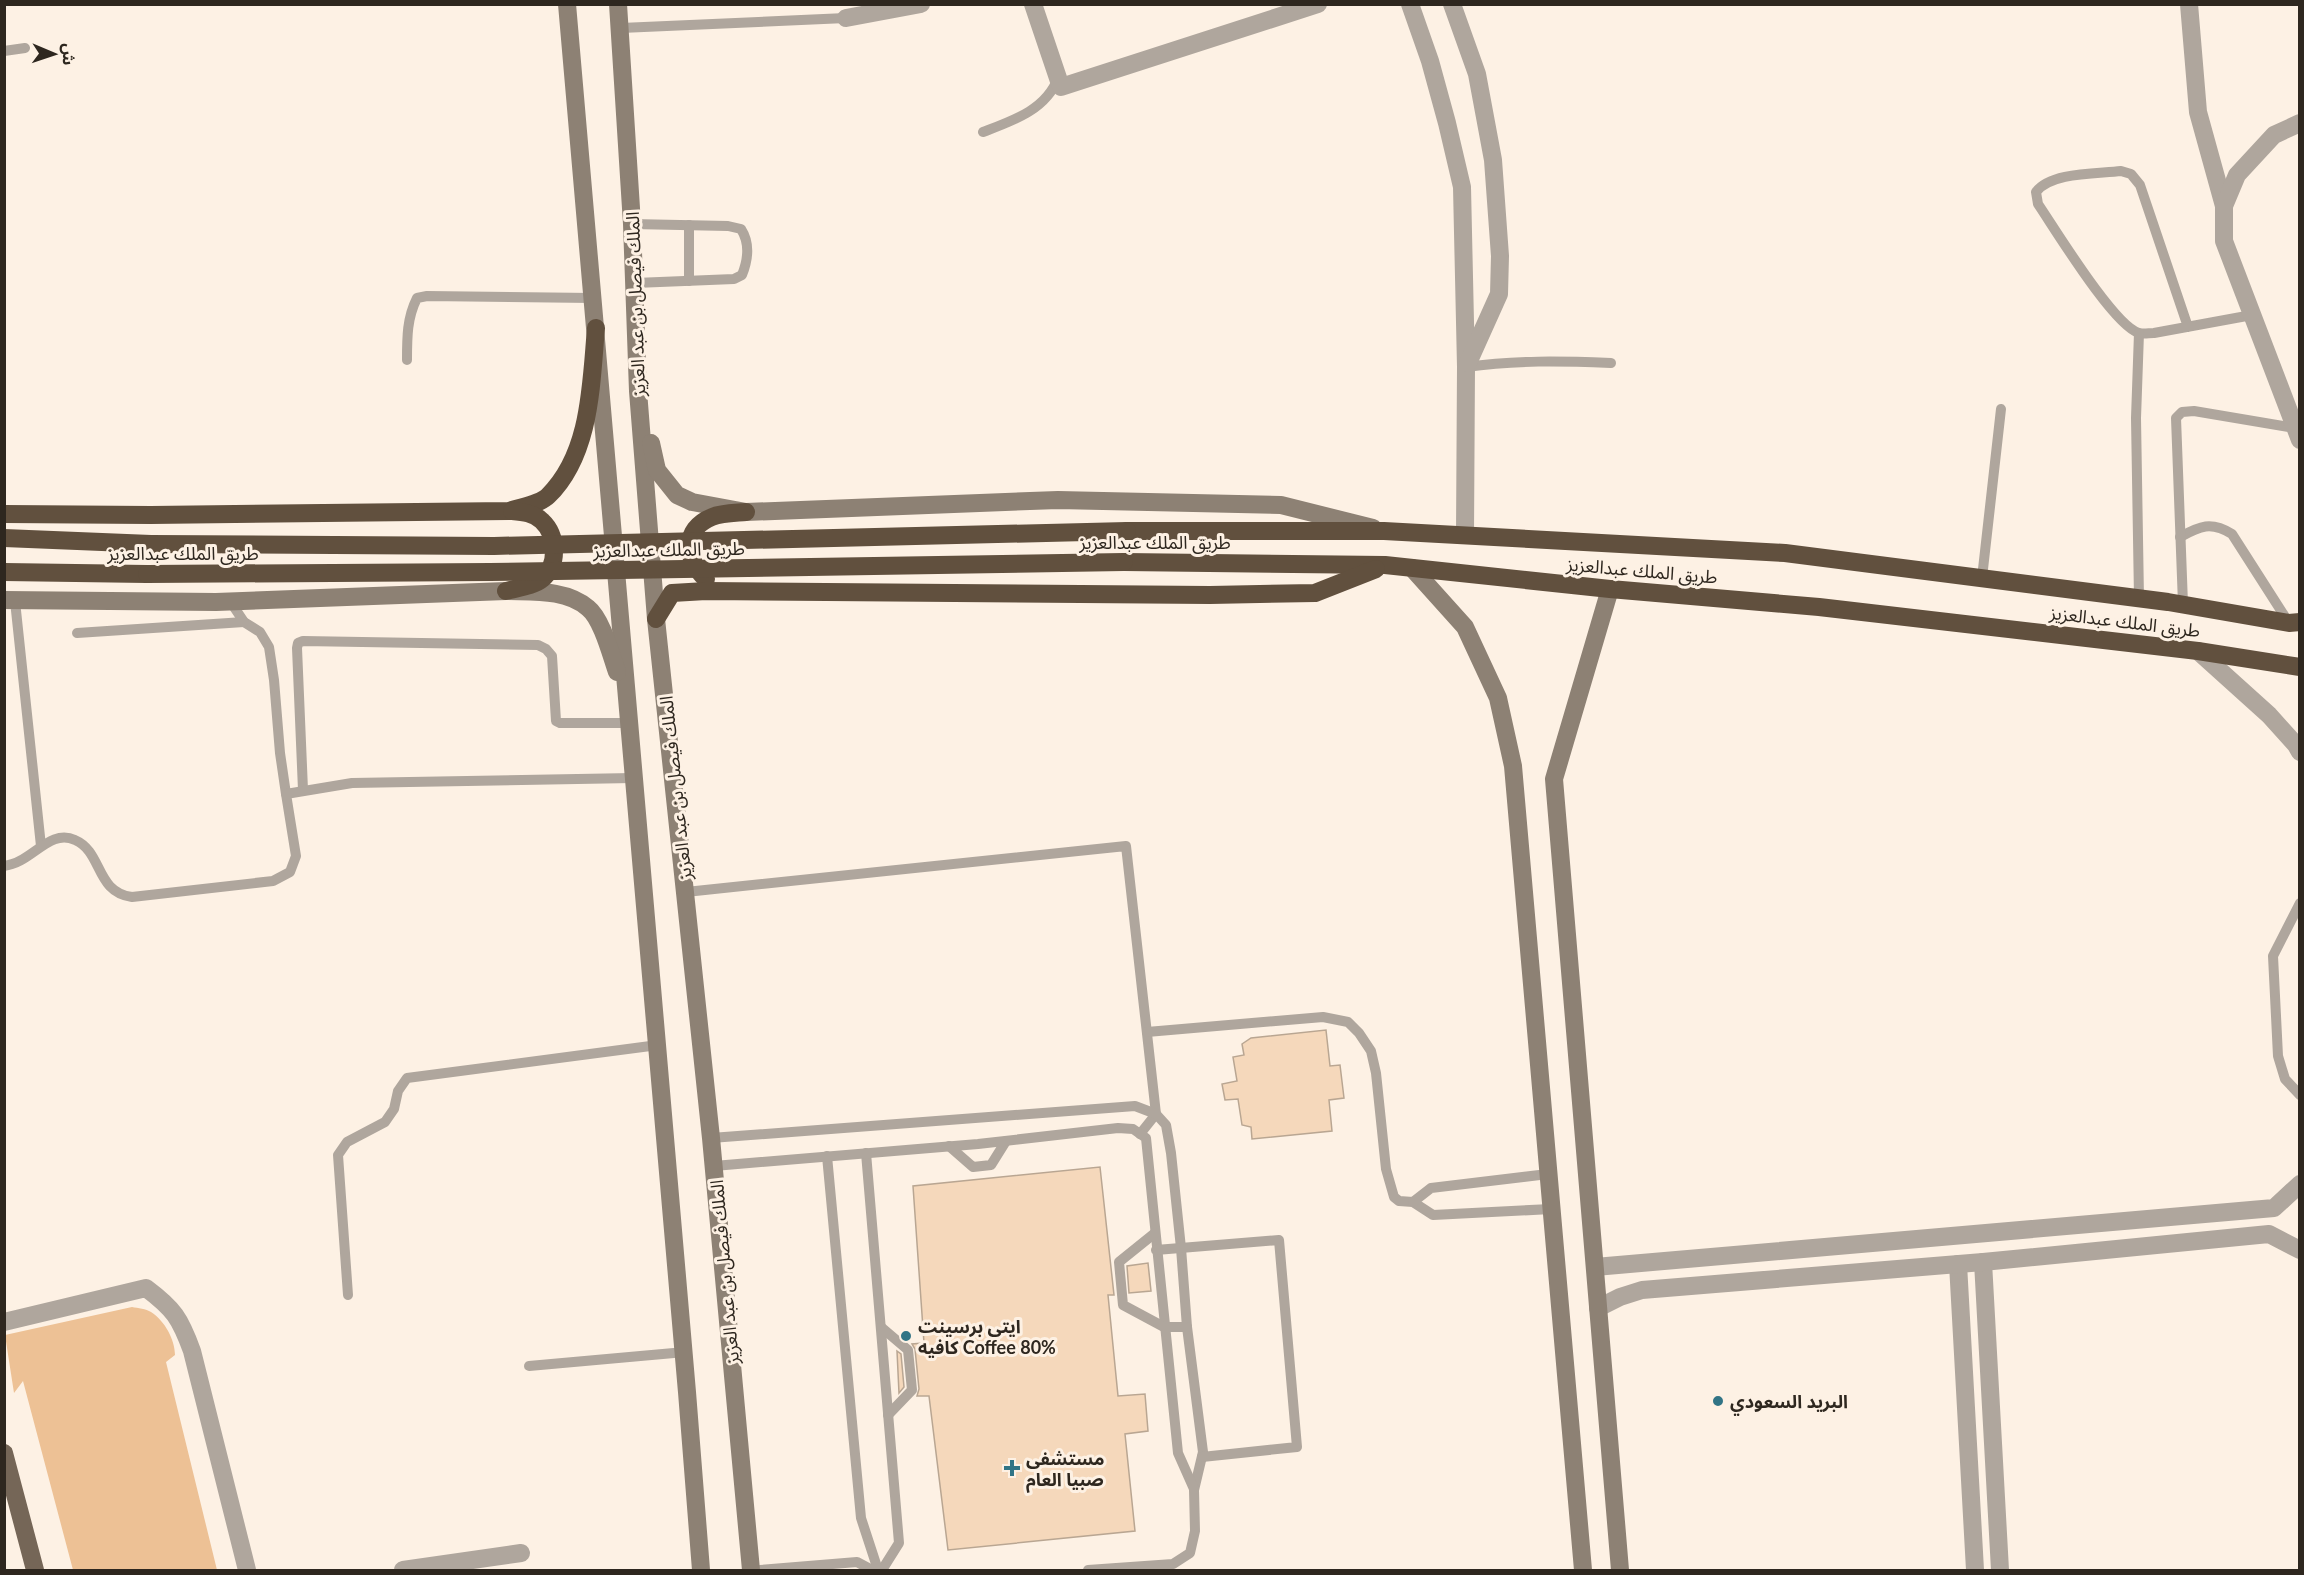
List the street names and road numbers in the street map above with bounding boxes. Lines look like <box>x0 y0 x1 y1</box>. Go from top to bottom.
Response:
street label: الملك فيصل بن عبد العزيز <box>621 211 650 398</box>
street label: طريق الملك عبدالعزيز <box>1078 531 1231 554</box>
street label: طريق الملك عبدالعزيز <box>592 537 745 562</box>
street label: طريق الملك عبدالعزيز <box>106 542 259 565</box>
street label: طريق الملك عبدالعزيز <box>1564 552 1718 589</box>
street label: طريق الملك عبدالعزيز <box>2047 601 2202 642</box>
street label: الملك فيصل بن عبد العزيز <box>654 695 697 882</box>
street label: الملك فيصل بن عبد العزيز <box>705 1179 744 1366</box>

